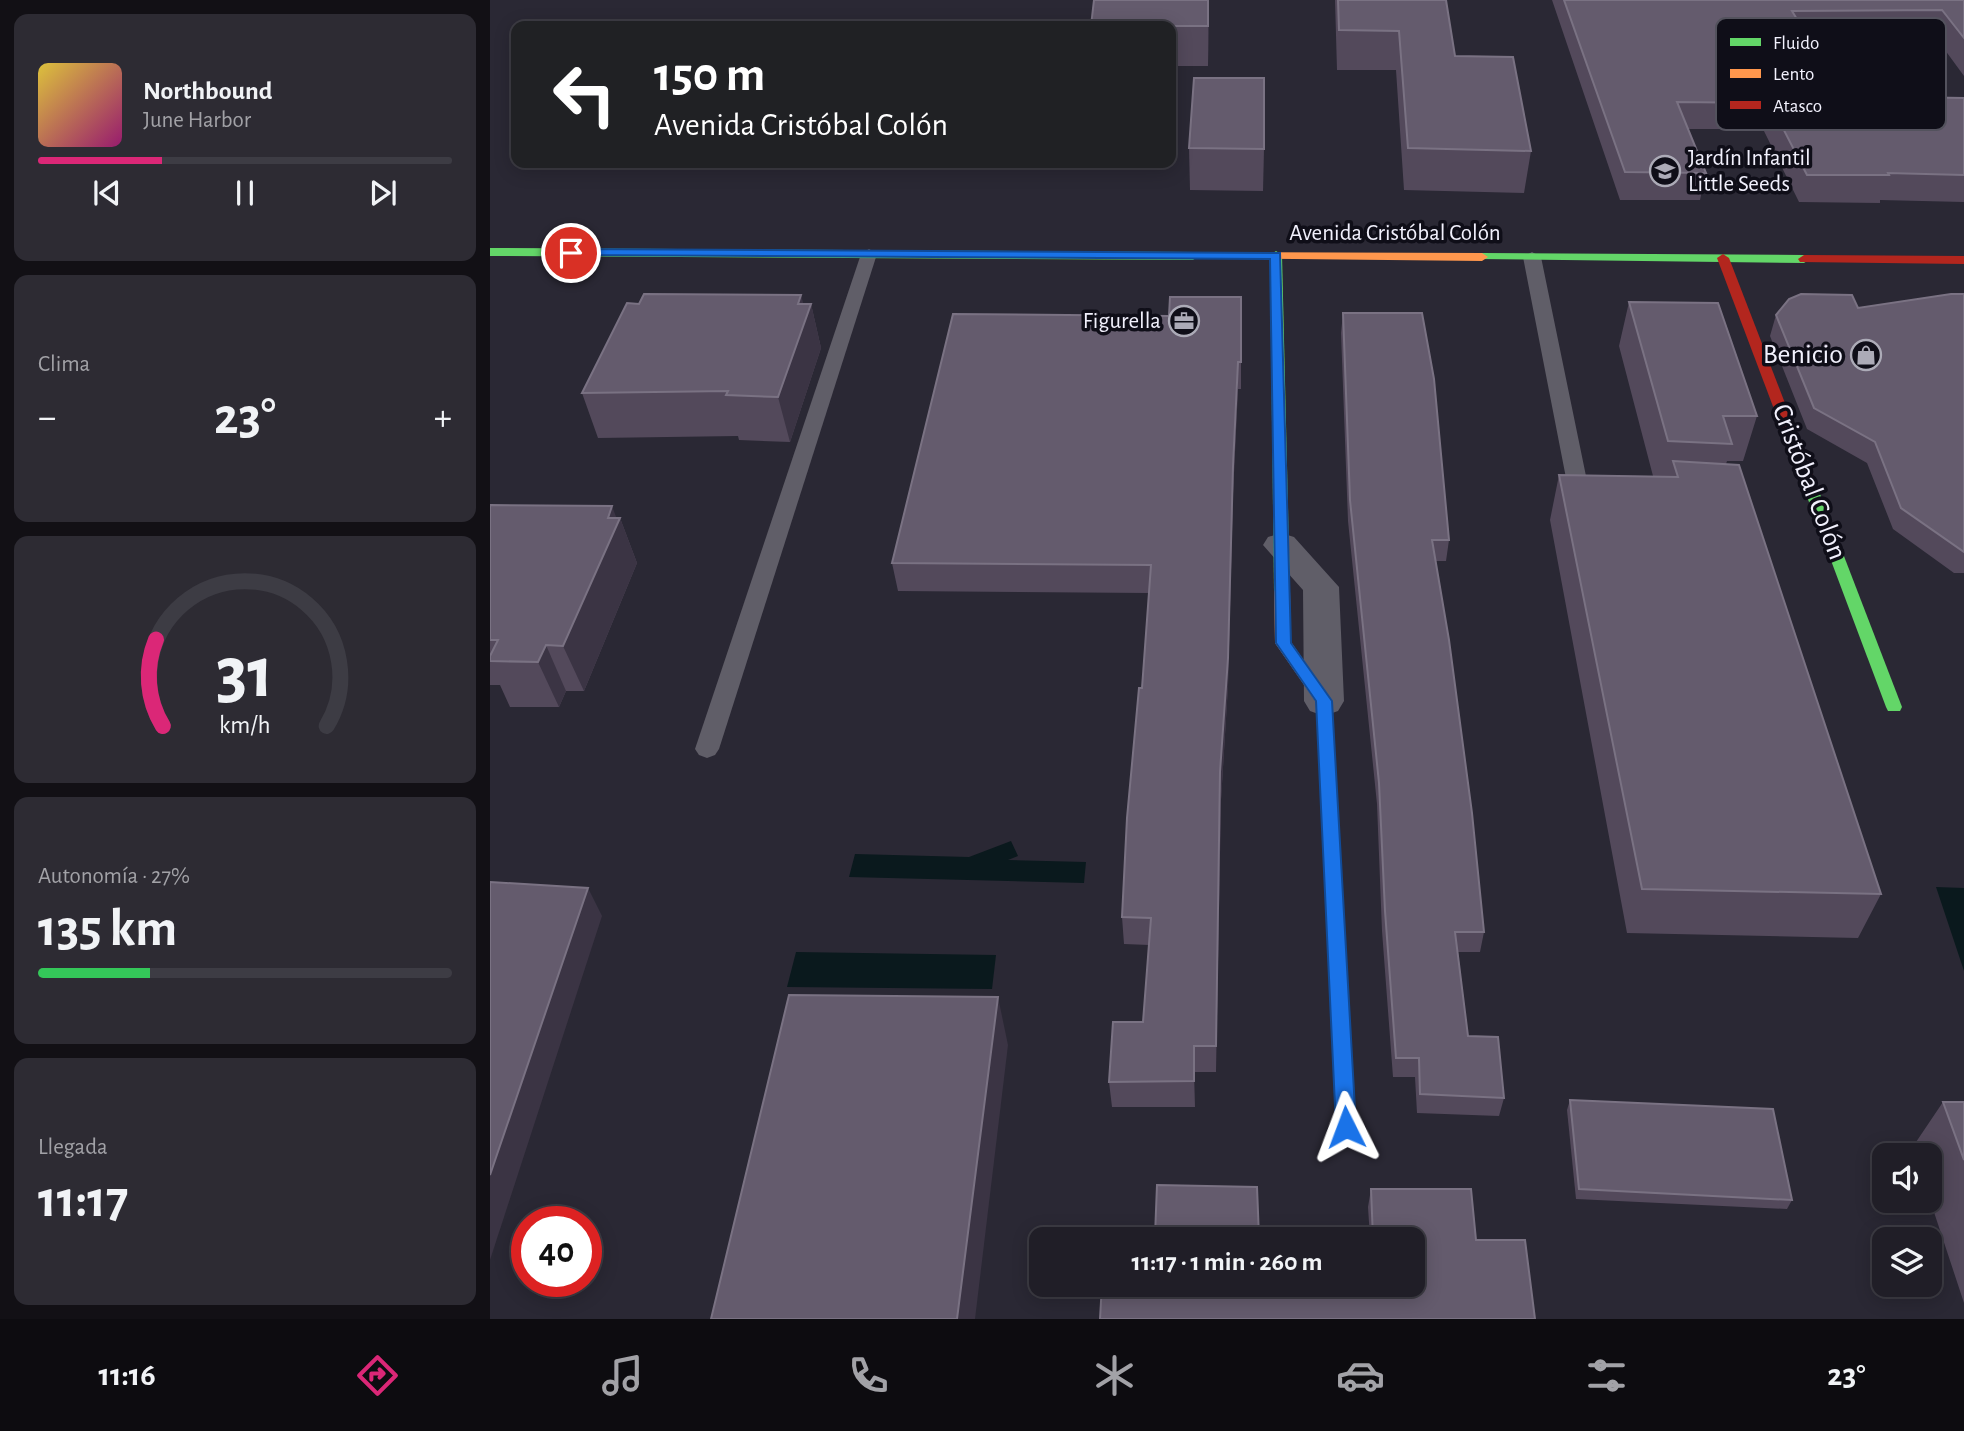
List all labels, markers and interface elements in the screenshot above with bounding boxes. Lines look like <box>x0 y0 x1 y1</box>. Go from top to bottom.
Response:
legend <box>1716 18 1946 130</box>
text: Fluido <box>1773 34 1819 53</box>
icon: left <box>539 49 630 140</box>
text: 150 m <box>654 51 765 100</box>
text: Lento <box>1773 65 1814 84</box>
text: Northbound <box>143 78 272 104</box>
text: Atasco <box>1773 97 1822 116</box>
text: June Harbor <box>143 109 251 132</box>
text: Avenida Cristóbal Colón <box>654 109 948 141</box>
place label: Jardín Infantil Little Seeds <box>1688 147 1811 196</box>
school or university icon: Jardín Infantil Little Seeds <box>1648 154 1682 188</box>
icon: previous <box>88 174 126 212</box>
icon: pause <box>226 174 264 212</box>
icon: next <box>364 174 402 212</box>
street label: Avenida Cristóbal Colón <box>1289 222 1501 245</box>
pin <box>541 223 601 283</box>
icon: arrive <box>552 234 590 272</box>
office icon: Figurella <box>1167 304 1201 338</box>
place label: Figurella <box>1083 310 1161 333</box>
shop icon: Benicio <box>1849 338 1883 372</box>
place label: Benicio <box>1763 341 1843 369</box>
text: Clima <box>38 353 90 376</box>
text: 23° <box>214 391 276 443</box>
text: − <box>38 399 56 437</box>
text: + <box>434 399 452 437</box>
street label: Cristóbal Colón <box>1767 400 1851 564</box>
text: 31 <box>216 638 274 711</box>
text: km/h <box>219 712 271 737</box>
text: Autonomía · 27% <box>38 865 190 888</box>
text: 135 km <box>38 903 177 955</box>
position arrow <box>1309 1090 1383 1164</box>
text: Llegada <box>38 1136 108 1159</box>
map controls <box>1872 1143 1942 1297</box>
button: sound <box>1872 1143 1942 1213</box>
text: 11:17 <box>38 1174 129 1226</box>
speed limit sign: 40 <box>511 1206 602 1297</box>
button: layers <box>1872 1227 1942 1297</box>
text: 11:17 · 1 min · 260 m <box>1132 1249 1322 1275</box>
icon: directions <box>353 1351 402 1400</box>
icon: music <box>598 1351 647 1400</box>
icon: phone <box>844 1351 893 1400</box>
icon: climate <box>1090 1351 1139 1400</box>
icon: car <box>1336 1351 1385 1400</box>
icon: filters <box>1582 1351 1631 1400</box>
text: 11:16 <box>98 1359 156 1391</box>
text: 23° <box>1827 1359 1866 1391</box>

